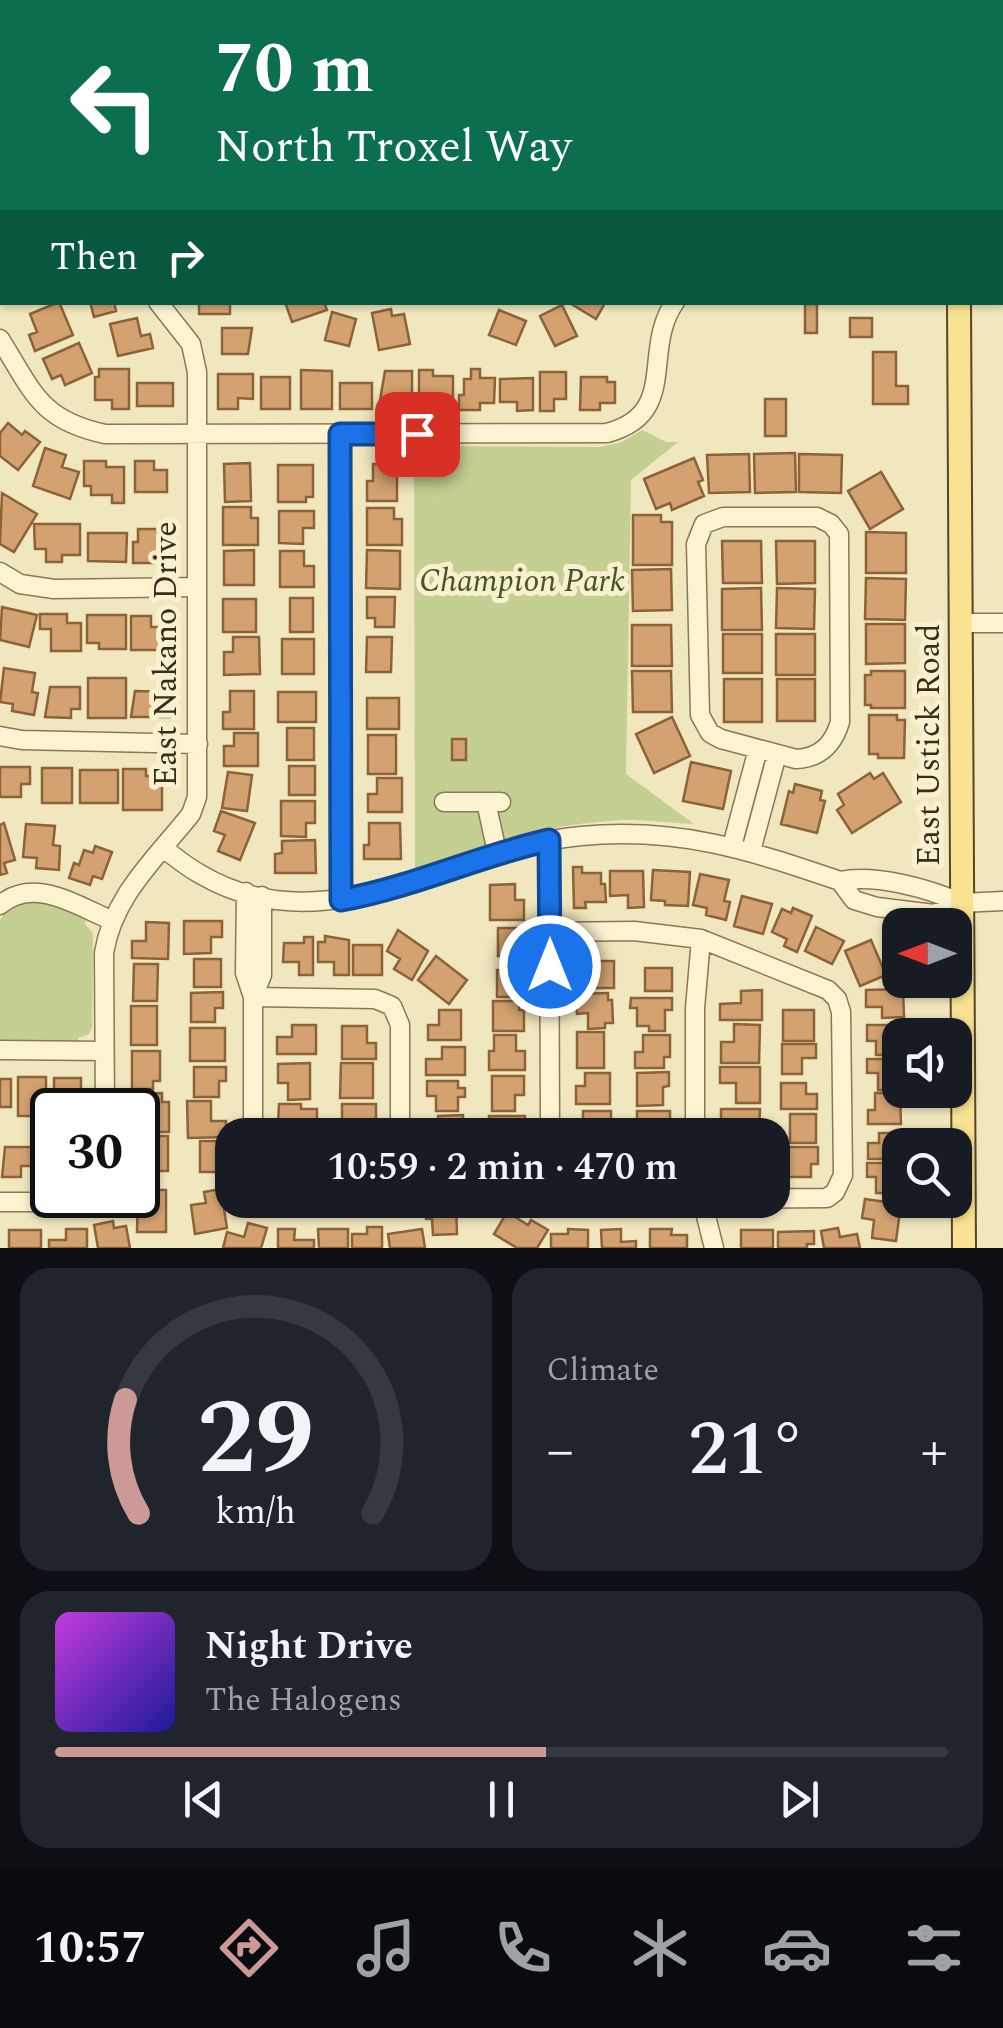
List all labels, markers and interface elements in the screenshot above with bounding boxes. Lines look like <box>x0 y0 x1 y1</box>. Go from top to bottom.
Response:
text: 70 m <box>215 17 374 123</box>
icon: left <box>50 40 180 170</box>
text: North Troxel Way <box>215 113 572 182</box>
text: Then <box>50 229 138 287</box>
icon: right <box>158 230 213 285</box>
pin <box>375 392 460 477</box>
icon: arrive <box>390 407 445 462</box>
street label: East Nakano Drive <box>142 521 191 787</box>
park label: Champion Park <box>419 557 625 606</box>
street label: East Ustick Road <box>905 624 954 866</box>
north arrow <box>882 908 972 998</box>
map controls <box>882 908 972 1218</box>
position arrow <box>498 914 602 1018</box>
button: sound <box>882 1018 972 1108</box>
speed limit sign: 30 <box>30 1088 160 1218</box>
button: search <box>882 1128 972 1218</box>
text: 10:59 · 2 min · 470 m <box>327 1139 678 1197</box>
text: Climate <box>547 1346 659 1395</box>
text: 29 <box>197 1361 314 1519</box>
text: 21° <box>688 1394 806 1508</box>
text: − <box>547 1410 574 1493</box>
text: + <box>920 1410 948 1493</box>
text: km/h <box>216 1485 296 1540</box>
text: Night Drive <box>205 1618 413 1676</box>
text: The Halogens <box>205 1676 402 1725</box>
icon: previous <box>176 1772 231 1827</box>
icon: pause <box>474 1772 529 1827</box>
icon: next <box>772 1772 827 1827</box>
icon: directions <box>214 1913 284 1983</box>
icon: music <box>351 1913 421 1983</box>
icon: phone <box>488 1913 558 1983</box>
icon: climate <box>625 1913 695 1983</box>
icon: car <box>762 1913 832 1983</box>
icon: filters <box>899 1913 969 1983</box>
text: 10:57 <box>34 1914 147 1983</box>

